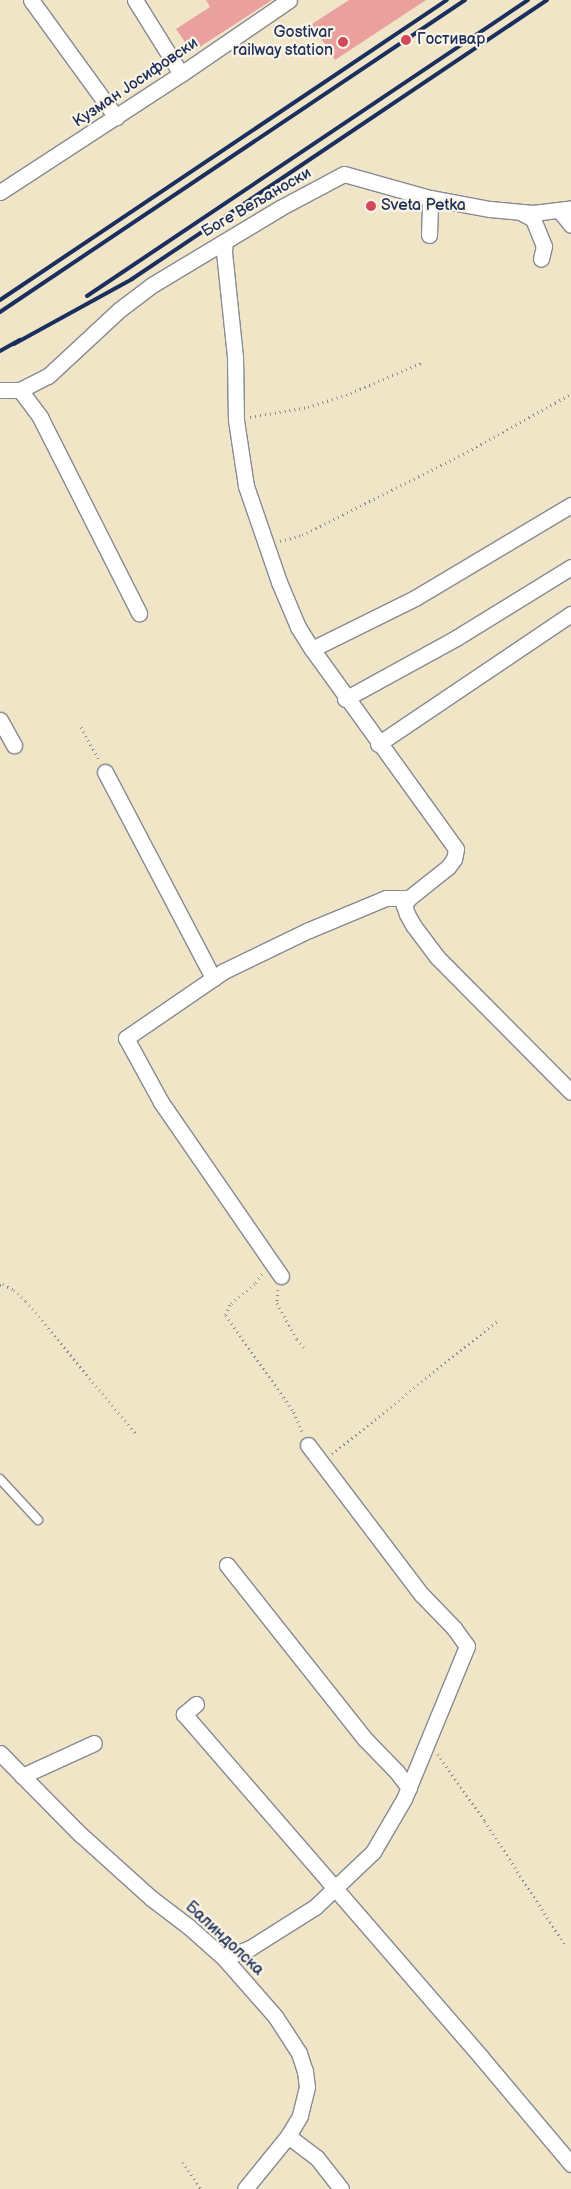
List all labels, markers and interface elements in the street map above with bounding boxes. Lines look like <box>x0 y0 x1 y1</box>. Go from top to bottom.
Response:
place label: Gostivar railway station <box>232 23 333 61</box>
place label: Гостивар <box>417 30 485 50</box>
marker: Гостивар <box>399 33 413 47</box>
street label: Кузман Јосифовски <box>70 34 202 132</box>
marker: Gostivar railway station <box>337 36 349 48</box>
street label: Боге Вељаноски <box>199 164 315 242</box>
place label: Sveta Petka <box>381 196 466 216</box>
marker: Sveta Petka <box>365 200 377 212</box>
street label: Балиндолска <box>181 1898 267 1980</box>

